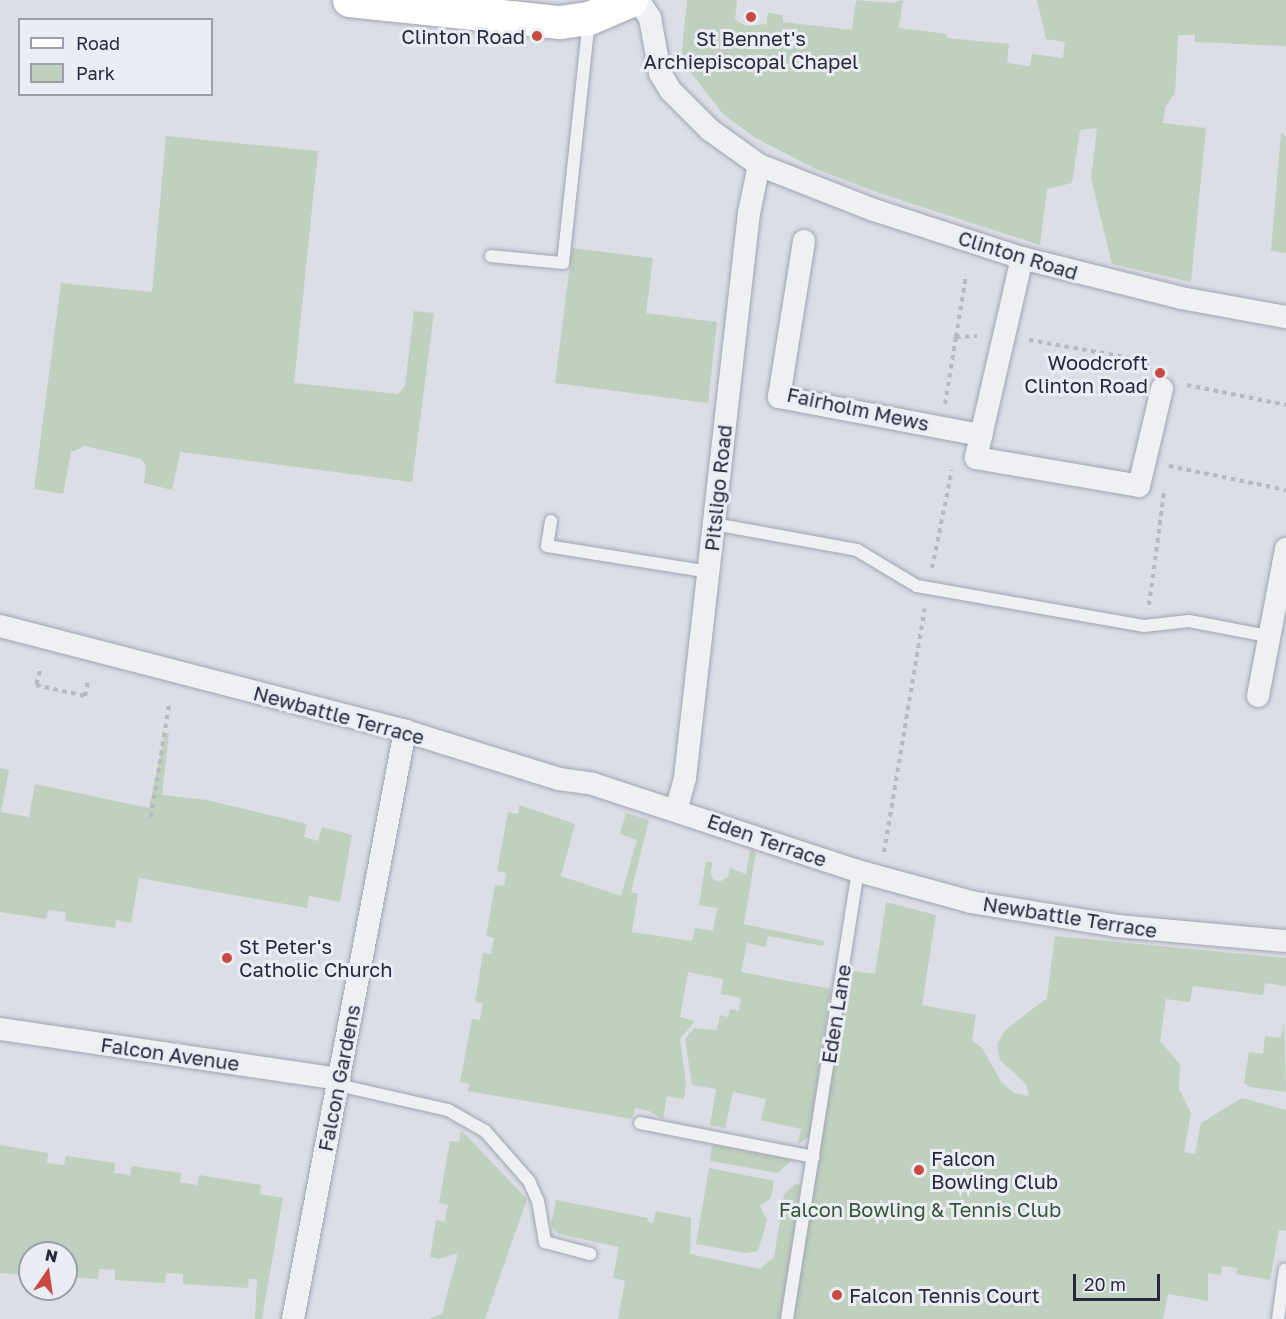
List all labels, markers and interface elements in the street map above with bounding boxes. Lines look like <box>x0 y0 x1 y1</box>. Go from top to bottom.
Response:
marker: St Bennet's Archiepiscopal Chapel <box>744 10 758 24</box>
legend <box>18 18 213 96</box>
place label: Clinton Road <box>401 24 525 48</box>
place label: St Bennet's Archiepiscopal Chapel <box>644 27 858 74</box>
marker: Clinton Road <box>530 29 544 43</box>
text: Road <box>76 32 120 54</box>
text: Park <box>76 62 115 84</box>
street label: Clinton Road <box>955 225 1081 285</box>
place label: Woodcroft Clinton Road <box>1024 350 1148 397</box>
marker: Woodcroft Clinton Road <box>1153 366 1167 380</box>
street label: Fairholm Mews <box>785 382 931 436</box>
street label: Pitsligo Road <box>699 424 737 552</box>
street label: Newbattle Terrace <box>251 681 427 749</box>
street label: Eden Terrace <box>704 808 830 872</box>
street label: Newbattle Terrace <box>981 891 1159 943</box>
place label: St Peter's Catholic Church <box>239 934 392 981</box>
marker: St Peter's Catholic Church <box>220 951 234 965</box>
street label: Eden Lane <box>816 963 856 1065</box>
street label: Falcon Gardens <box>313 1003 365 1153</box>
street label: Falcon Avenue <box>99 1032 241 1076</box>
place label: Falcon Bowling Club <box>931 1146 1058 1193</box>
marker: Falcon Bowling Club <box>912 1163 926 1177</box>
park label: Falcon Bowling & Tennis Club <box>779 1197 1061 1221</box>
north arrow <box>18 1241 78 1301</box>
text: N <box>43 1244 60 1267</box>
scale bar <box>1076 1262 1163 1300</box>
text: 20 m <box>1084 1273 1126 1295</box>
place label: Falcon Tennis Court <box>849 1283 1040 1307</box>
marker: Falcon Tennis Court <box>830 1288 844 1302</box>

